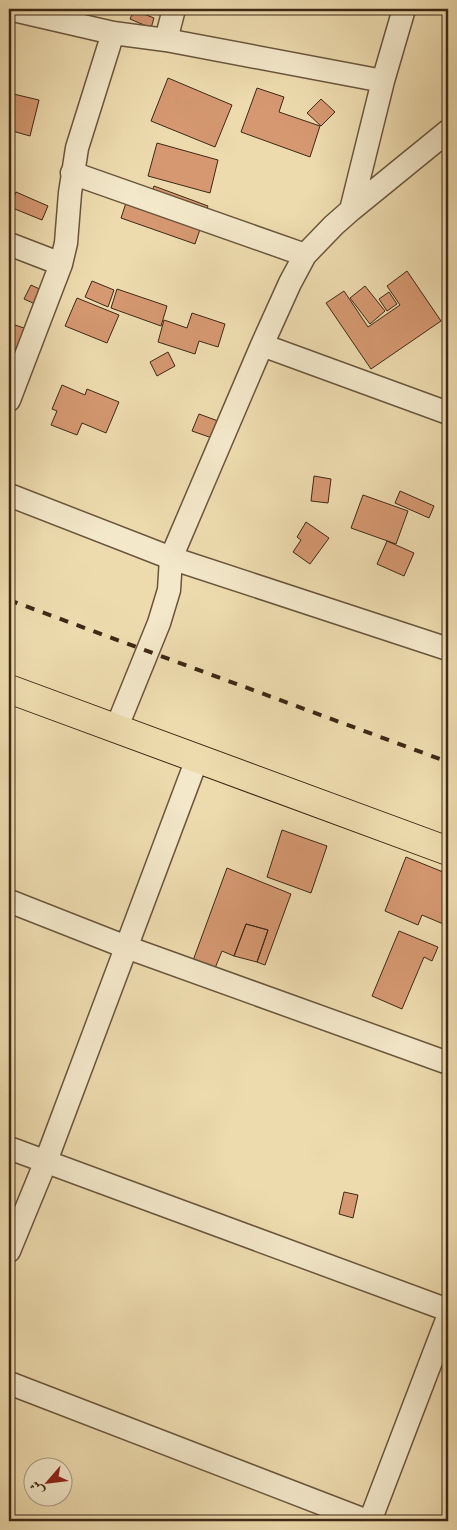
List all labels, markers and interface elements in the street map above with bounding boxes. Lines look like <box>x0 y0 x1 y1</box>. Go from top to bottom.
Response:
north arrow <box>22 1458 72 1508</box>
text: ش <box>25 1477 49 1498</box>

